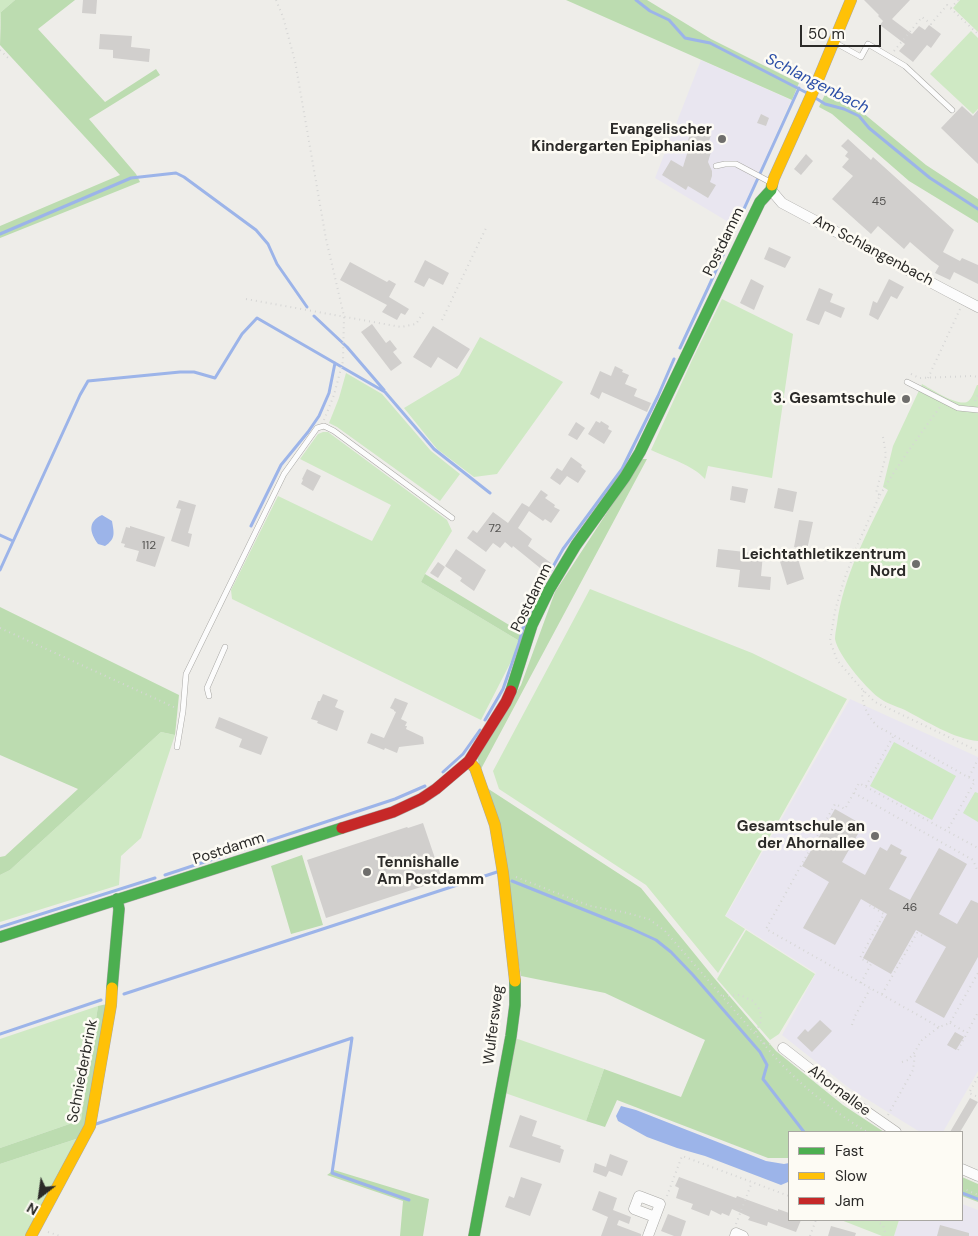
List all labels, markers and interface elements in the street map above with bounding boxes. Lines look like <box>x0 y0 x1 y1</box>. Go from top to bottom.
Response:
scale bar <box>803 15 884 47</box>
text: 50 m <box>808 24 845 44</box>
water label: Schlangenbach <box>762 50 872 118</box>
place label: Evangelischer Kindergarten Epiphanias <box>531 121 712 156</box>
marker: Evangelischer Kindergarten Epiphanias <box>716 133 728 145</box>
house number: 45 <box>872 195 886 209</box>
street label: Postdamm <box>700 205 748 279</box>
street label: Am Schlangenbach <box>810 212 936 290</box>
place label: 3. Gesamtschule <box>773 390 896 408</box>
marker: 3. Gesamtschule <box>900 393 912 405</box>
house number: 72 <box>488 522 502 536</box>
house number: 112 <box>142 539 156 553</box>
place label: Leichtathletikzentrum Nord <box>742 546 906 581</box>
marker: Leichtathletikzentrum Nord <box>910 558 922 570</box>
street label: Postdamm <box>508 561 556 635</box>
place label: Gesamtschule an der Ahornallee <box>737 818 865 853</box>
street label: Postdamm <box>191 829 267 869</box>
marker: Gesamtschule an der Ahornallee <box>869 830 881 842</box>
place label: Tennishalle Am Postdamm <box>377 854 484 889</box>
marker: Tennishalle Am Postdamm <box>361 866 373 878</box>
house number: 46 <box>903 901 917 915</box>
street label: Wulfersweg <box>480 984 508 1066</box>
street label: Schniederbrink <box>64 1018 102 1124</box>
street label: Ahornallee <box>804 1062 874 1120</box>
legend <box>788 1131 963 1221</box>
text: Fast <box>835 1141 864 1161</box>
text: Slow <box>835 1166 867 1186</box>
north arrow <box>15 1171 65 1221</box>
text: Jam <box>835 1191 864 1211</box>
text: N <box>24 1199 41 1219</box>

